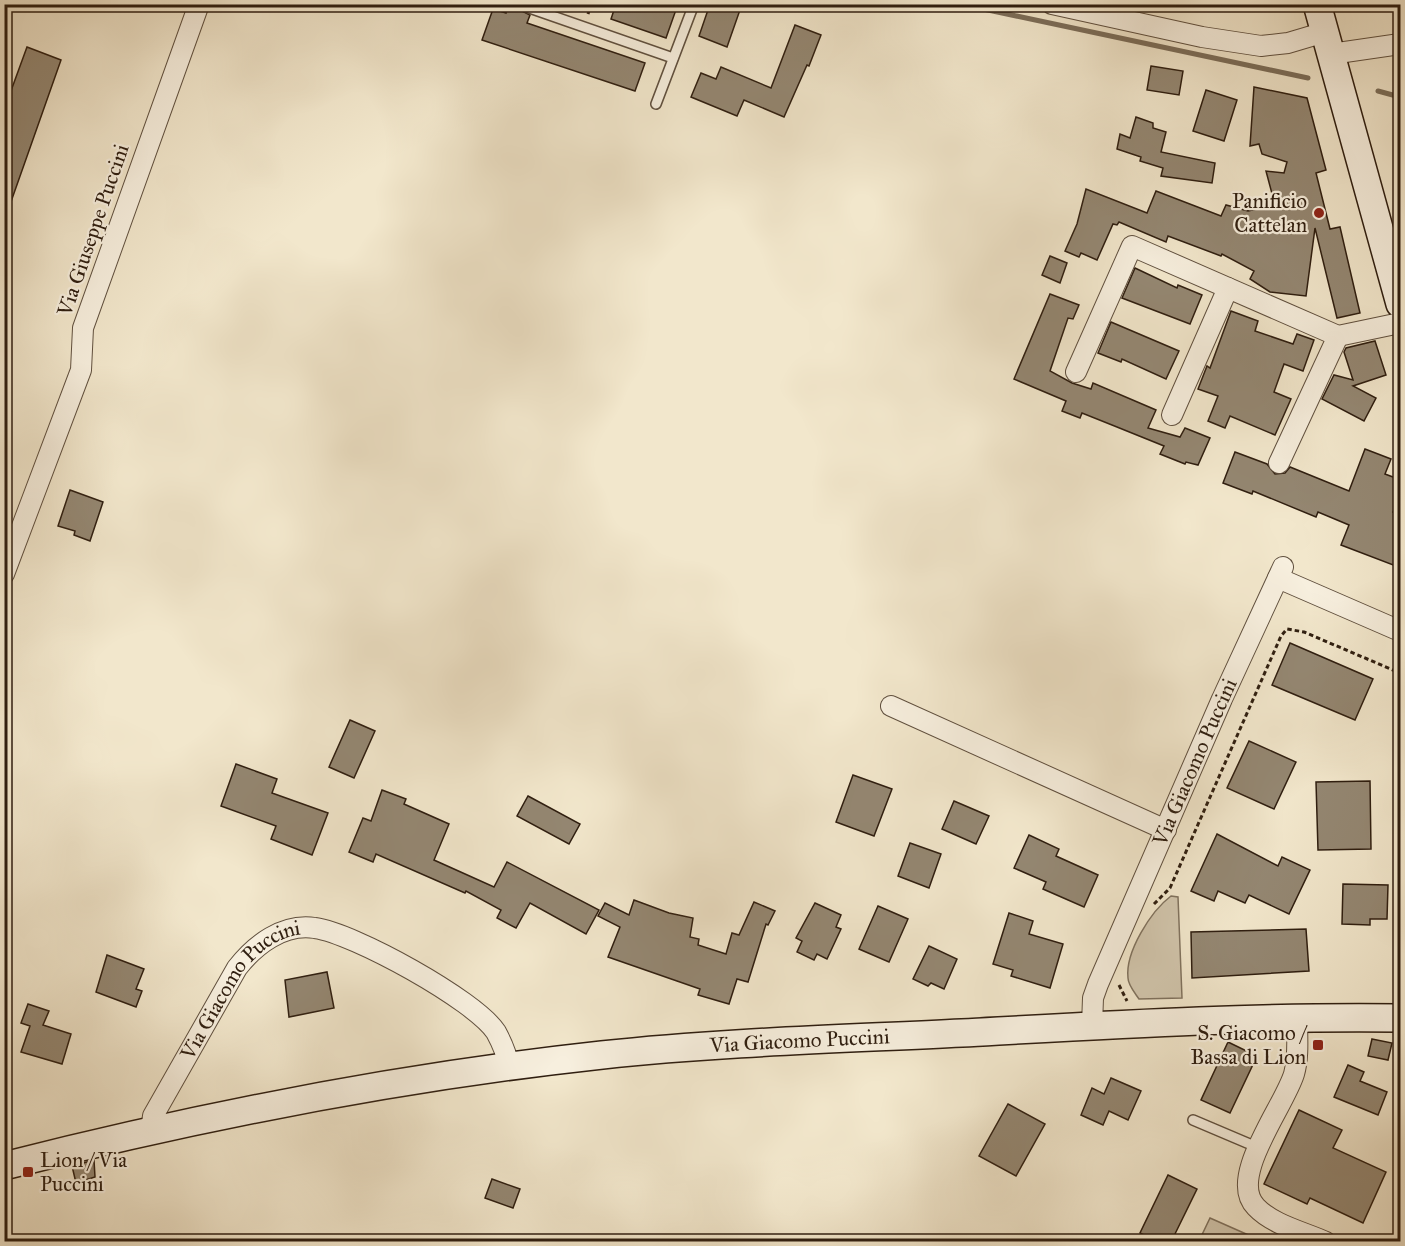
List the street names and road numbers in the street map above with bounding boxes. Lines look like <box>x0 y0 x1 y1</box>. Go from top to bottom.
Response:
street label: Via Giuseppe Puccini <box>51 140 135 320</box>
street label: Via Giacomo Puccini <box>1146 674 1243 851</box>
street label: Via Giacomo Puccini <box>174 915 302 1065</box>
street label: Via Giacomo Puccini <box>708 1023 890 1059</box>

